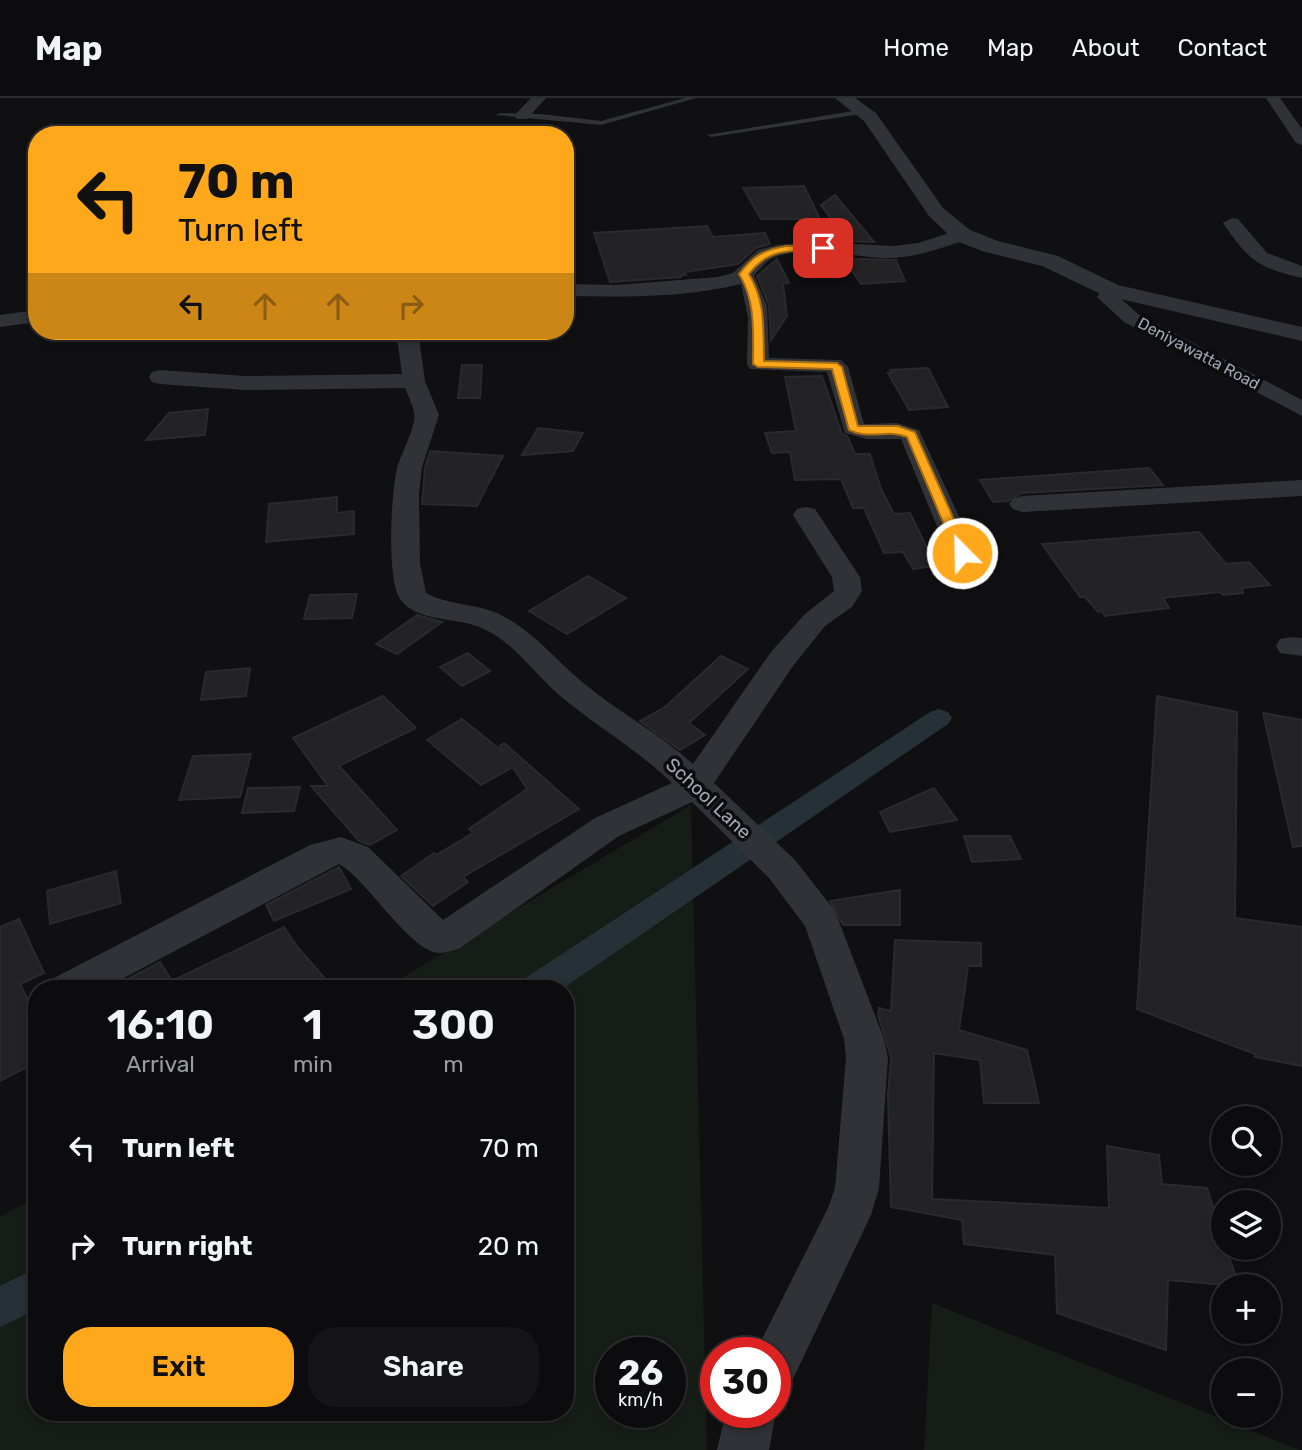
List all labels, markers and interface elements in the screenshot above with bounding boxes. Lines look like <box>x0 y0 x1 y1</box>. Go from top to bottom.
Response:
text: Map <box>35 29 103 68</box>
text: Home <box>883 34 949 62</box>
text: Map <box>987 34 1034 62</box>
text: About <box>1072 34 1140 62</box>
text: Contact <box>1178 34 1267 62</box>
text: 70 m <box>178 152 295 210</box>
icon: left <box>63 154 154 245</box>
text: Turn left <box>178 211 303 249</box>
pin <box>793 218 853 278</box>
icon: arrive <box>804 229 842 267</box>
icon: left <box>173 287 211 325</box>
icon: ahead <box>246 287 284 325</box>
icon: ahead <box>319 287 357 325</box>
icon: right <box>392 287 430 325</box>
street label: Deniyawatta Road <box>1135 313 1263 394</box>
position arrow <box>925 516 999 590</box>
street label: School Lane <box>661 753 756 844</box>
text: 16:10 <box>107 1000 214 1050</box>
text: 1 <box>303 1000 323 1050</box>
text: 300 <box>412 1000 495 1050</box>
text: Arrival <box>126 1050 195 1078</box>
text: min <box>293 1050 333 1078</box>
text: m <box>443 1050 464 1078</box>
map controls <box>1211 1106 1281 1428</box>
button: search <box>1211 1106 1281 1176</box>
icon: left <box>63 1129 101 1167</box>
text: Turn left <box>122 1133 234 1164</box>
text: 70 m <box>480 1133 539 1164</box>
button: layers <box>1211 1190 1281 1260</box>
icon: right <box>63 1227 101 1265</box>
text: Turn right <box>122 1231 252 1262</box>
text: 20 m <box>478 1231 539 1262</box>
button: + <box>1211 1274 1281 1344</box>
button: Exit <box>63 1327 294 1407</box>
button: Share <box>308 1327 539 1407</box>
speed limit sign: 30 <box>700 1337 791 1428</box>
text: 26 <box>618 1352 663 1394</box>
button: − <box>1211 1358 1281 1428</box>
text: km/h <box>618 1389 663 1411</box>

